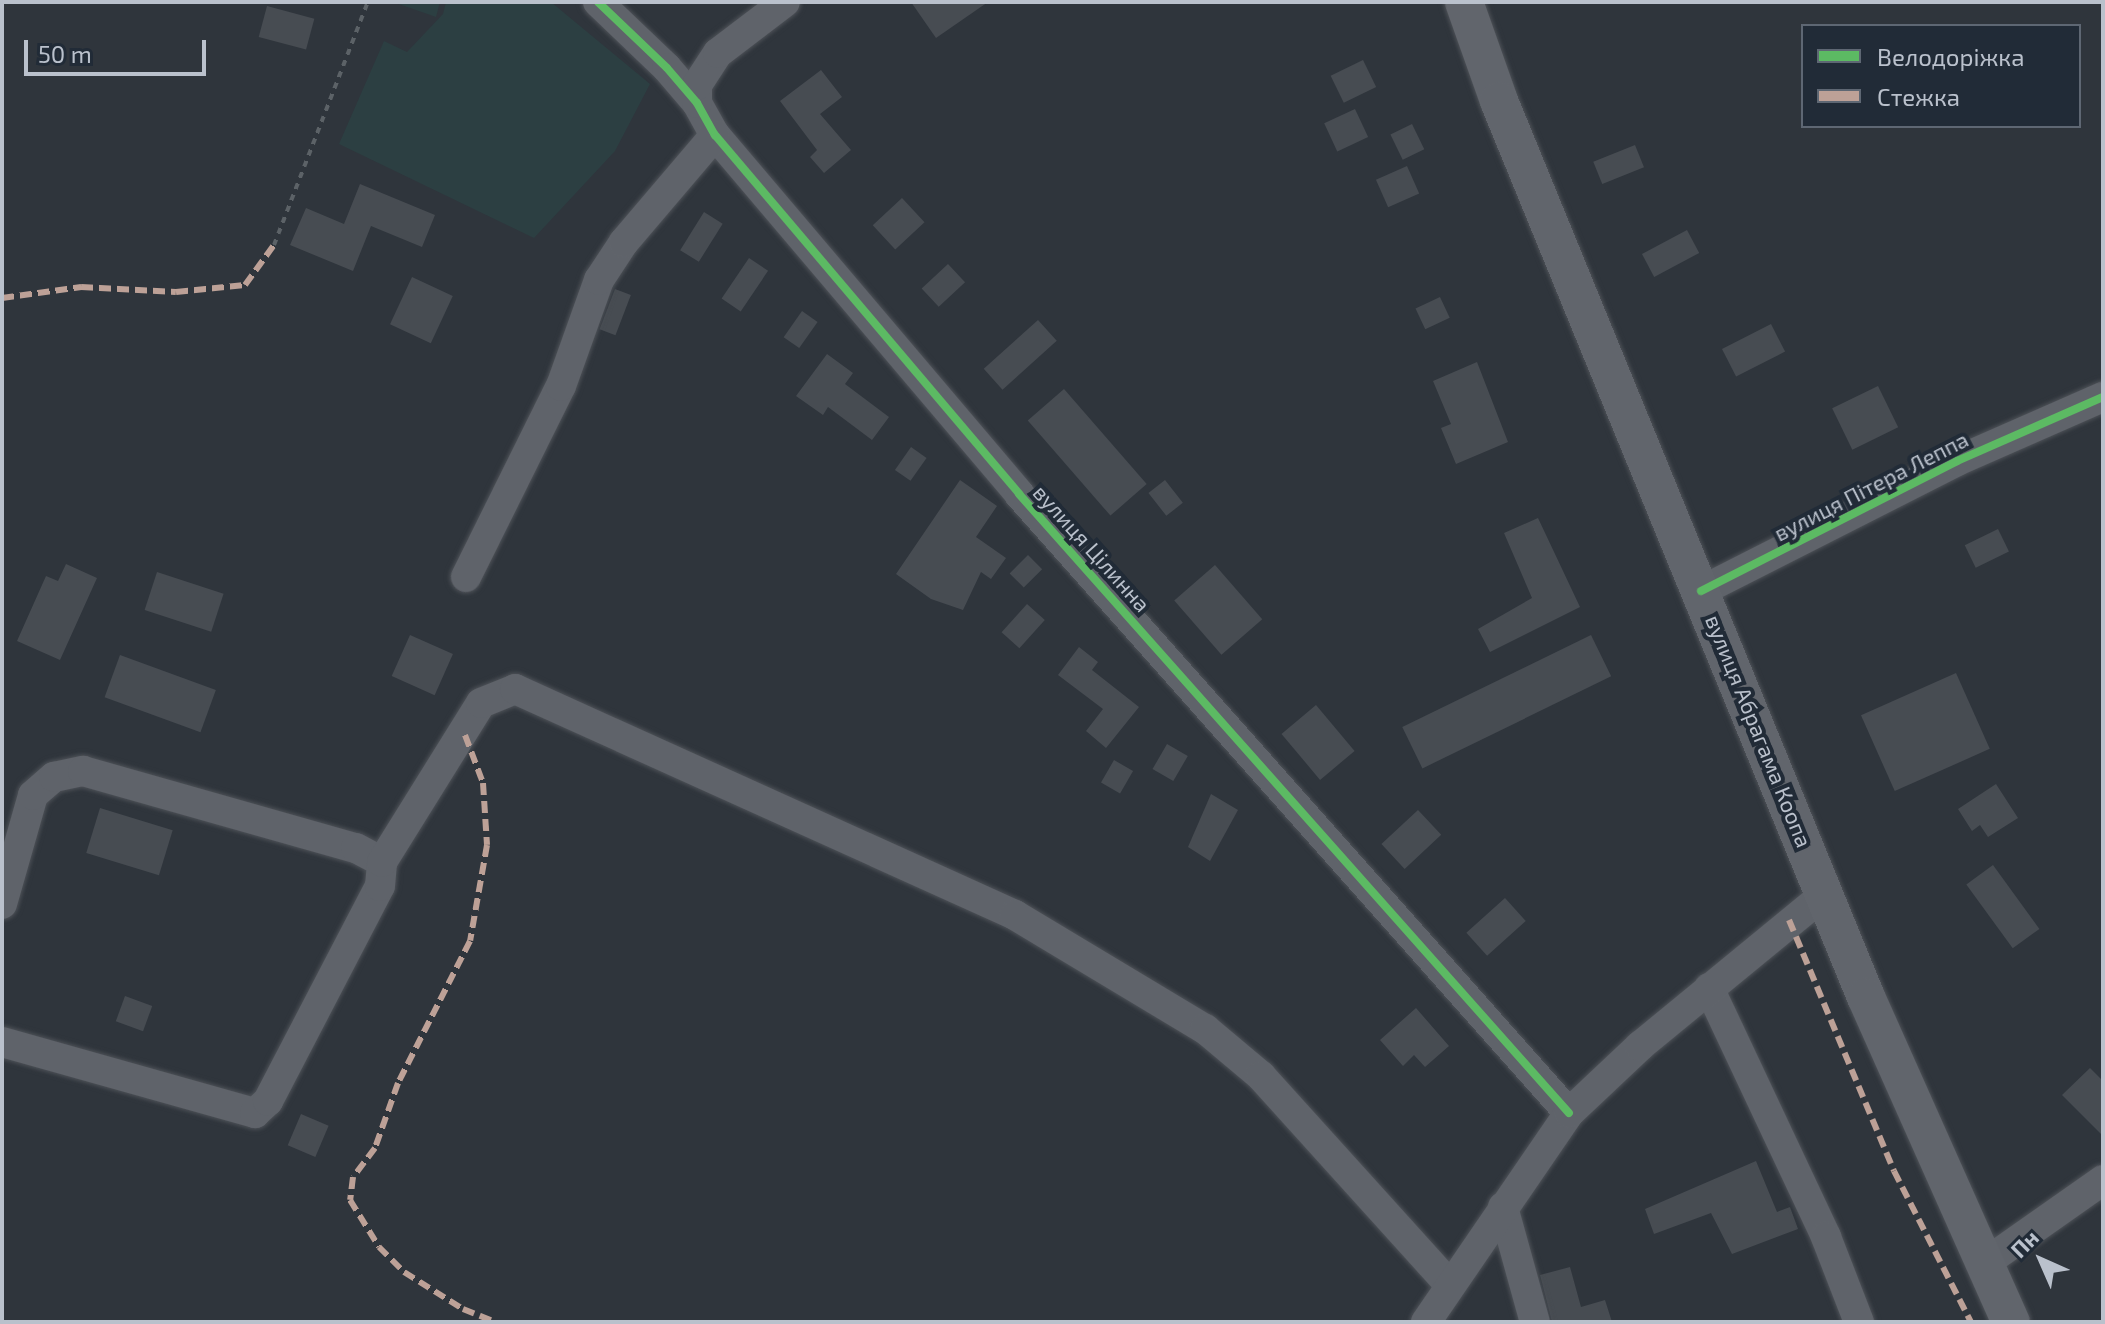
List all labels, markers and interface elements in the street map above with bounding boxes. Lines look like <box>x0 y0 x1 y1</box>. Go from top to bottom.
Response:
scale bar <box>28 24 210 74</box>
legend <box>1801 24 2081 128</box>
text: 50 m <box>38 39 92 68</box>
text: Велодоріжка <box>1877 42 2024 71</box>
text: Стежка <box>1877 82 1960 111</box>
street label: вулиця Пітера Леппа <box>1769 426 1973 546</box>
street label: вулиця Цілинна <box>1028 479 1156 617</box>
street label: вулиця Абрагама Коопа <box>1700 611 1818 851</box>
north arrow <box>2001 1220 2081 1300</box>
text: Пн <box>2005 1224 2043 1262</box>

